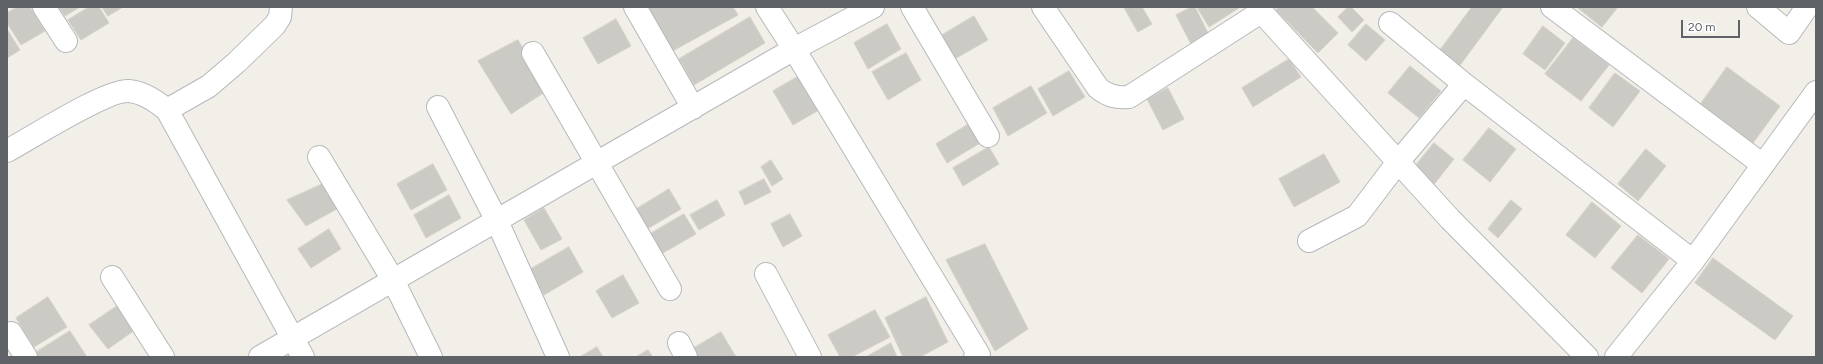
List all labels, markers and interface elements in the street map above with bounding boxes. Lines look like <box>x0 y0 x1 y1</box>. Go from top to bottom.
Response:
scale bar <box>1683 12 1742 38</box>
text: 20 m <box>1688 20 1716 34</box>

